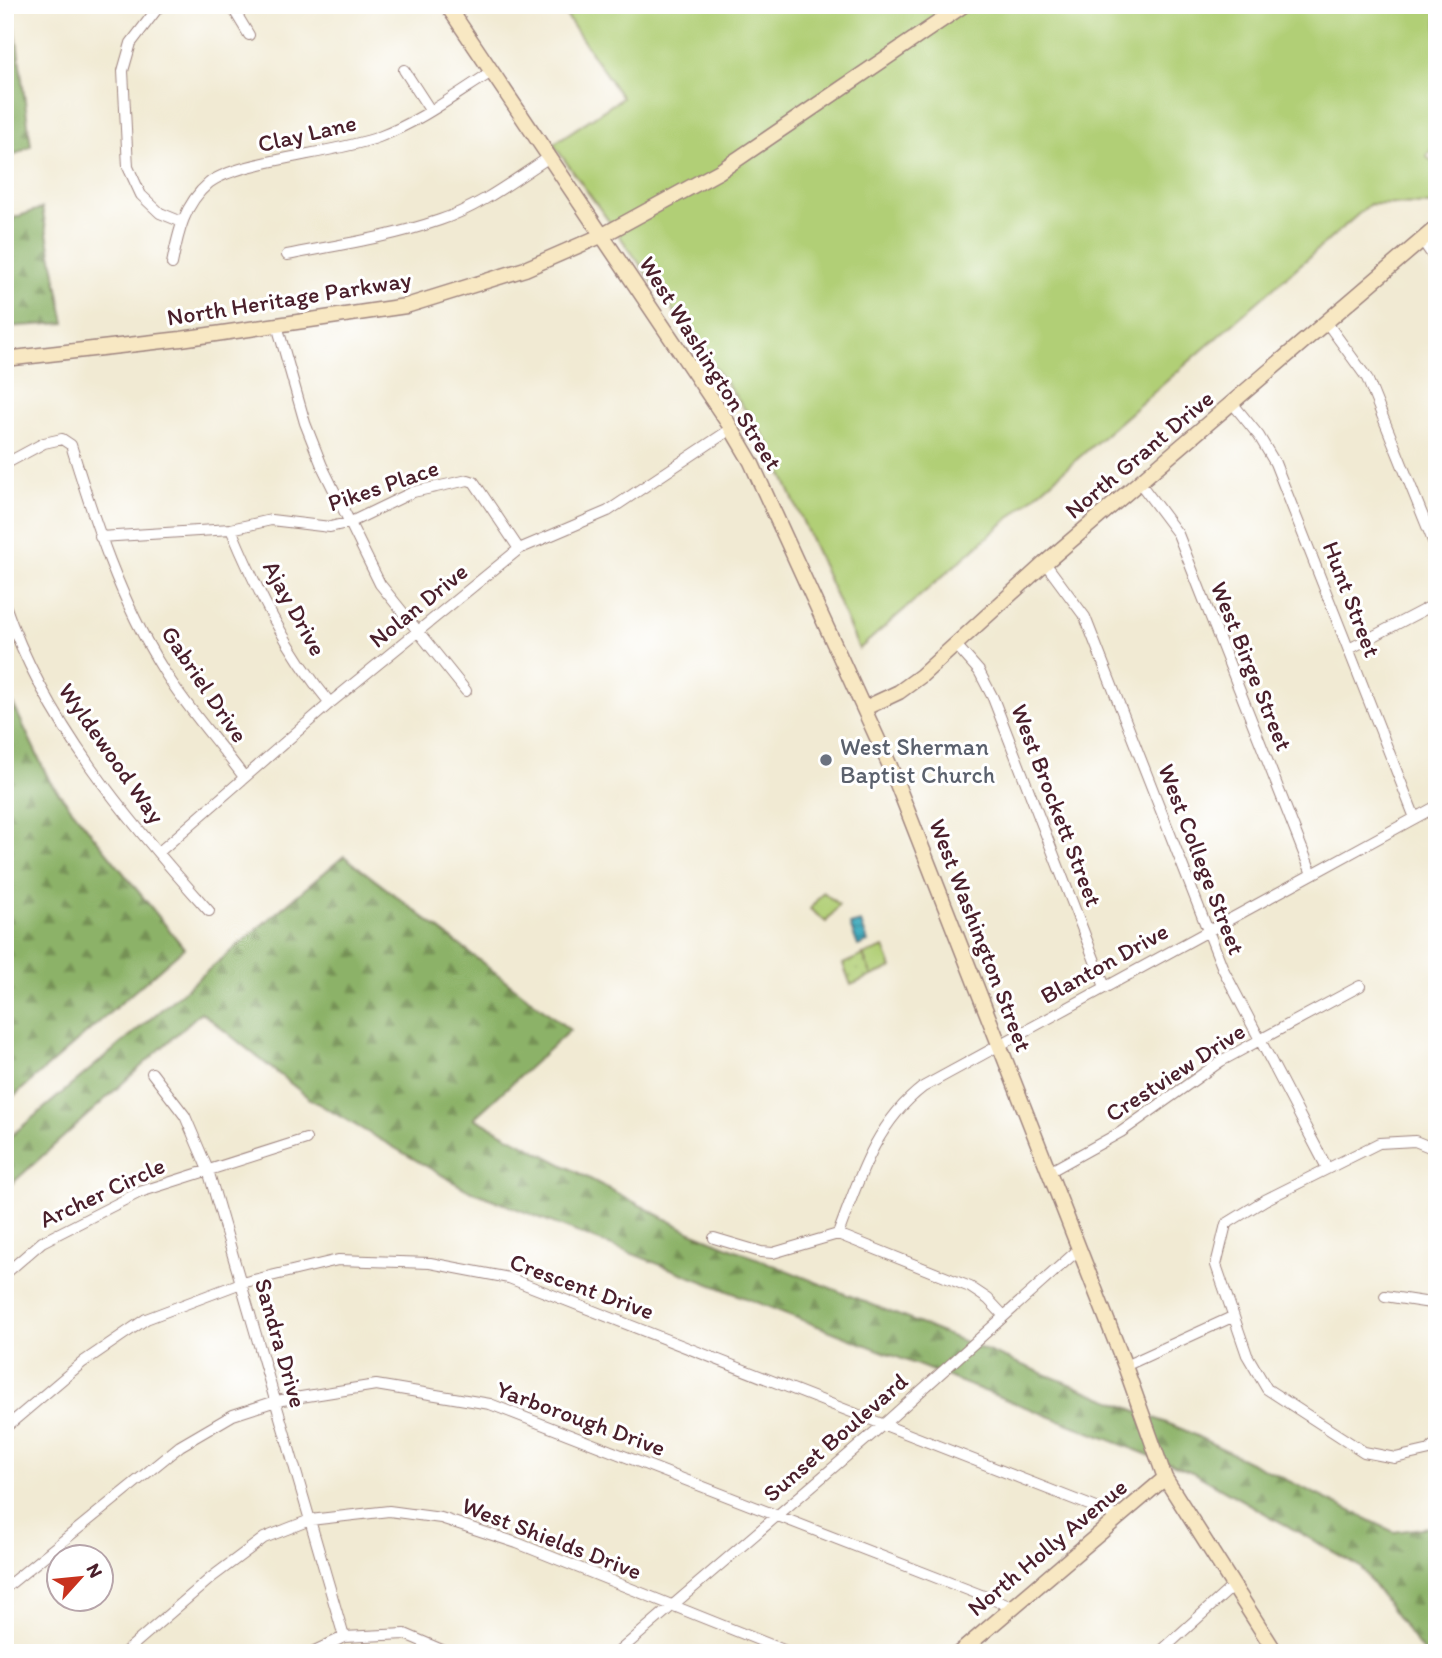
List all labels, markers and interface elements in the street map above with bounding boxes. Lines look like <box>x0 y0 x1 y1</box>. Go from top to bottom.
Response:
street label: Clay Lane <box>255 108 359 158</box>
street label: West Washington Street <box>633 251 789 475</box>
street label: North Heritage Parkway <box>165 264 413 332</box>
street label: North Grant Drive <box>1059 383 1219 525</box>
street label: Pikes Place <box>324 453 442 517</box>
street label: Hunt Street <box>1317 537 1387 661</box>
street label: Ajay Drive <box>257 555 333 661</box>
street label: Nolan Drive <box>363 556 473 654</box>
street label: West Birge Street <box>1205 577 1299 755</box>
street label: Gabriel Drive <box>155 620 255 748</box>
street label: Wyldewood Way <box>53 677 172 830</box>
street label: West Brockett Street <box>1005 700 1109 910</box>
place label: West Sherman Baptist Church <box>840 732 995 789</box>
marker: West Sherman Baptist Church <box>818 752 834 768</box>
street label: West College Street <box>1152 760 1252 959</box>
street label: West Washington Street <box>923 815 1039 1055</box>
street label: Blanton Drive <box>1035 916 1173 1010</box>
street label: Crestview Drive <box>1100 1016 1250 1128</box>
street label: Archer Circle <box>35 1150 169 1234</box>
street label: Crescent Drive <box>506 1246 658 1326</box>
street label: Sandra Drive <box>249 1275 313 1411</box>
street label: Sunset Boulevard <box>757 1366 913 1508</box>
street label: Yarborough Drive <box>492 1374 670 1462</box>
street label: North Holly Avenue <box>961 1472 1133 1622</box>
street label: West Shields Drive <box>458 1490 646 1586</box>
north arrow <box>46 1542 116 1612</box>
text: N <box>82 1560 108 1581</box>

